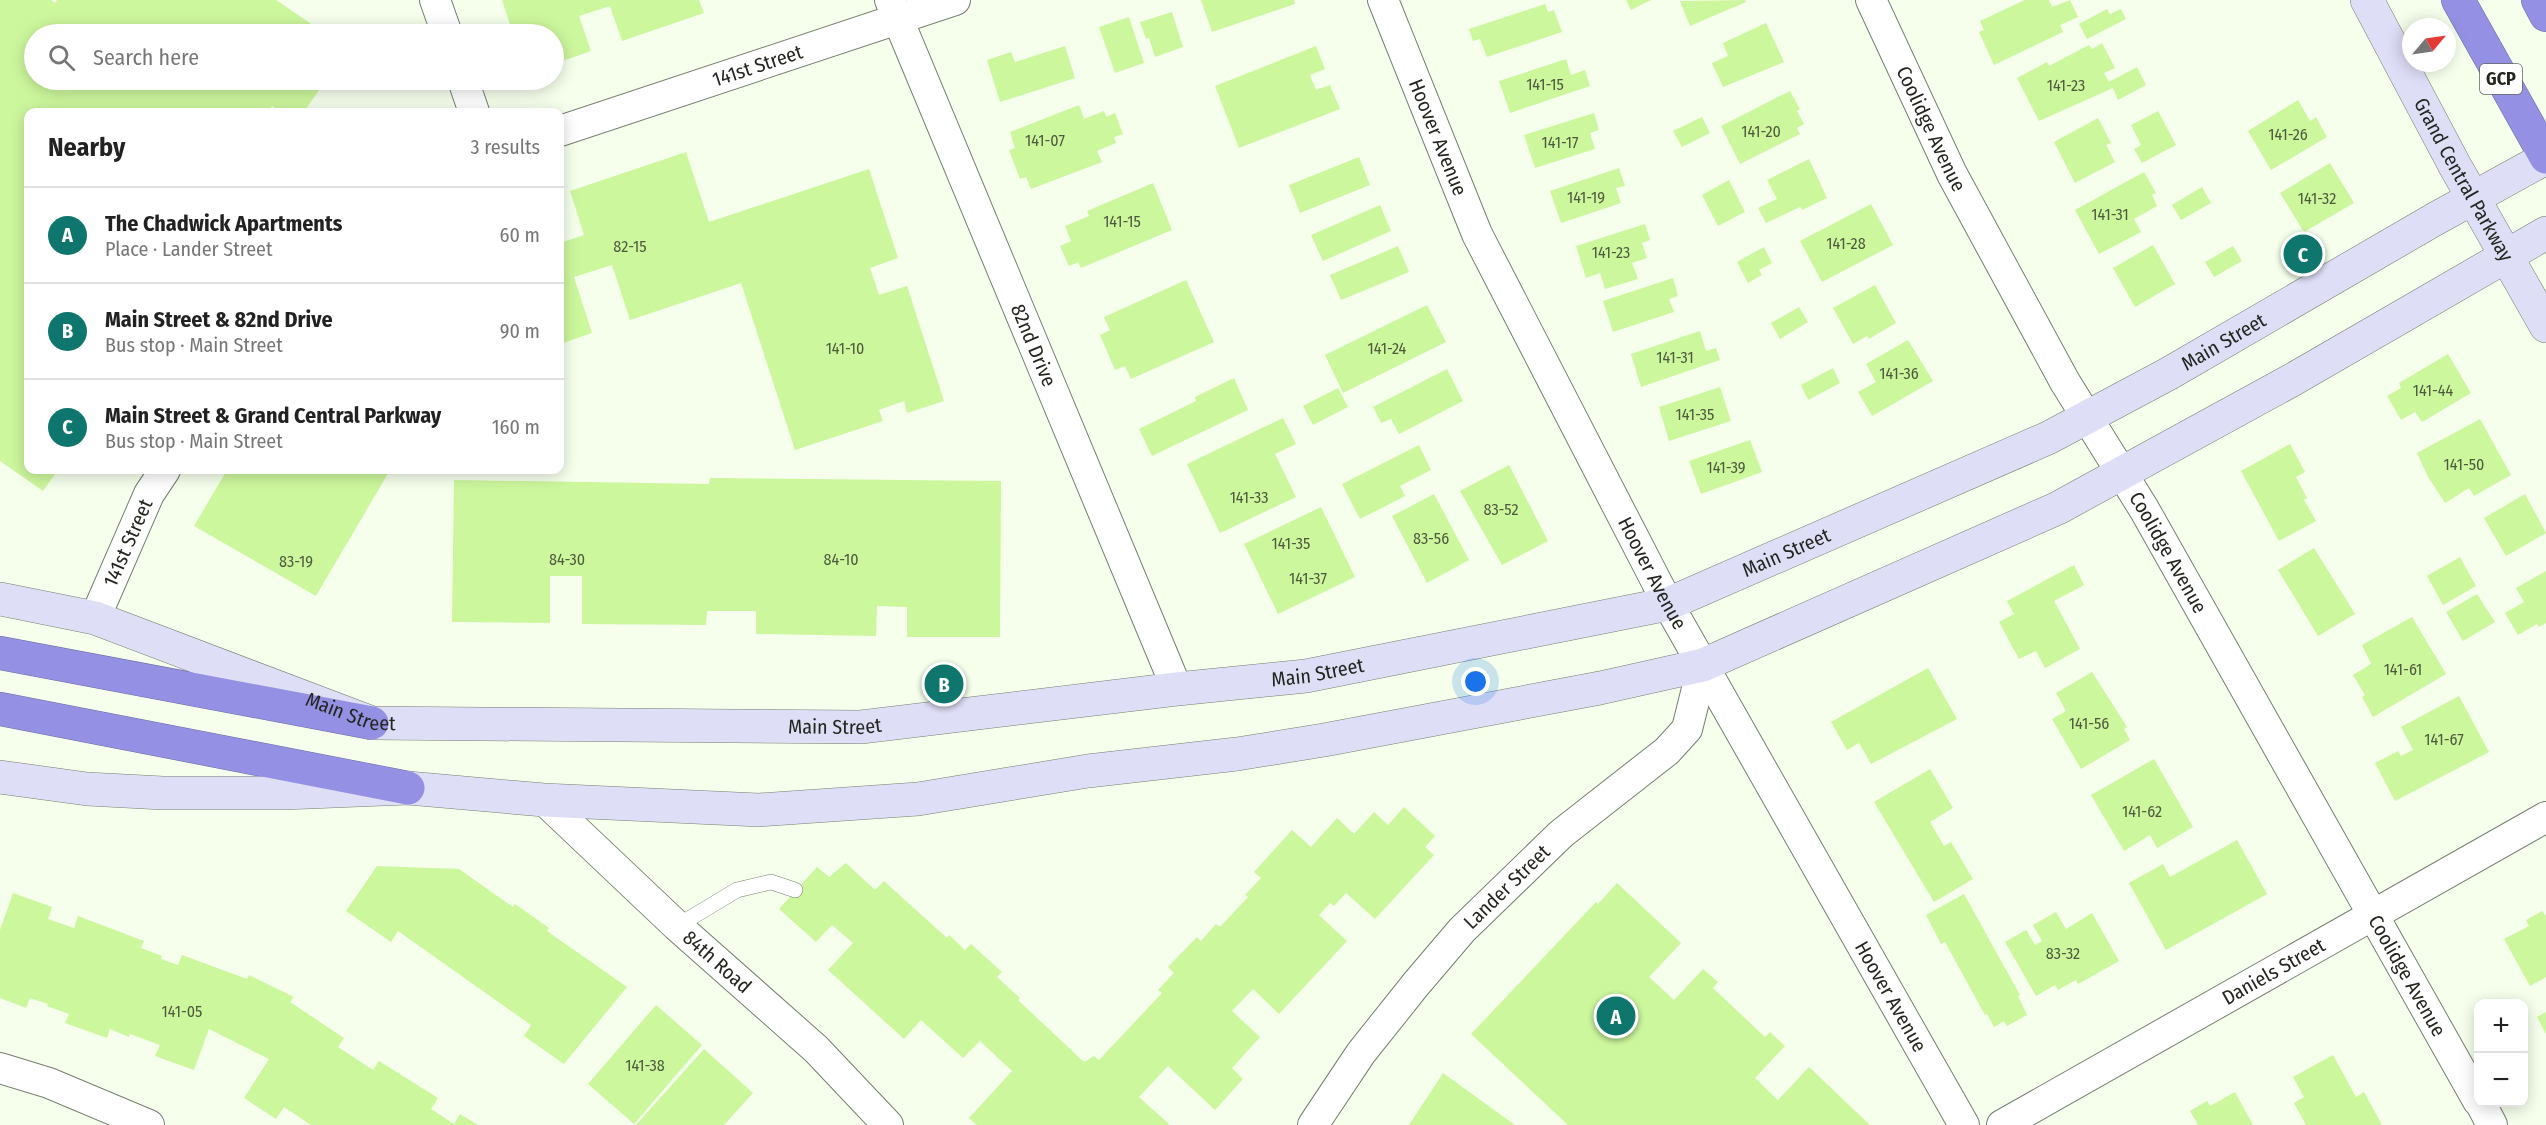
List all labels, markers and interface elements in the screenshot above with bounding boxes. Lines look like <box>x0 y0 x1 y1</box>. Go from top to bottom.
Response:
north arrow <box>2402 18 2456 72</box>
search box <box>24 24 564 90</box>
street label: 141st Street <box>709 39 806 92</box>
icon: search <box>45 41 78 74</box>
text: Search here <box>93 44 199 71</box>
street label: Coolidge Avenue <box>1891 62 1971 195</box>
road number: GCP <box>2480 64 2522 94</box>
street label: Hoover Avenue <box>1404 75 1472 199</box>
house number: 141-15 <box>1526 75 1564 94</box>
house number: 141-23 <box>2047 76 2085 95</box>
street label: Grand Central Parkway <box>2409 94 2519 266</box>
house number: 141-20 <box>1741 122 1781 141</box>
house number: 141-26 <box>2268 125 2308 144</box>
house number: 141-07 <box>1025 131 1065 150</box>
text: Nearby <box>48 132 125 163</box>
house number: 141-17 <box>1542 133 1579 152</box>
text: 3 results <box>471 135 540 159</box>
house number: 141-19 <box>1567 188 1605 207</box>
house number: 141-32 <box>2298 189 2336 208</box>
house number: 141-31 <box>2091 205 2129 224</box>
text: The Chadwick Apartments <box>105 210 342 237</box>
house number: 141-15 <box>1103 212 1141 231</box>
text: A <box>62 223 73 247</box>
text: 60 m <box>500 223 540 247</box>
pin: C <box>2284 232 2322 276</box>
house number: 141-28 <box>1826 234 1866 253</box>
text: Place · Lander Street <box>105 237 272 261</box>
house number: 82-15 <box>613 237 647 256</box>
house number: 141-23 <box>1592 243 1630 262</box>
street label: 82nd Drive <box>1006 300 1062 390</box>
text: Main Street & 82nd Drive <box>105 306 333 333</box>
street label: Main Street <box>2177 308 2270 376</box>
text: B <box>62 319 73 343</box>
text: 90 m <box>500 319 540 343</box>
text: Bus stop · Main Street <box>105 333 283 357</box>
house number: 141-10 <box>826 339 864 358</box>
house number: 141-24 <box>1368 339 1407 358</box>
house number: 141-31 <box>1656 348 1694 367</box>
house number: 141-36 <box>1879 364 1919 383</box>
house number: 141-44 <box>2413 381 2454 400</box>
text: Main Street & Grand Central Parkway <box>105 402 441 429</box>
house number: 141-35 <box>1676 405 1714 424</box>
text: C <box>62 415 73 439</box>
text: 160 m <box>492 415 540 439</box>
text: Bus stop · Main Street <box>105 429 283 453</box>
house number: 141-50 <box>2444 455 2484 474</box>
house number: 141-39 <box>1706 458 1746 477</box>
street label: Coolidge Avenue <box>2124 487 2212 617</box>
house number: 141-33 <box>1230 488 1268 507</box>
street label: 141st Street <box>98 495 158 590</box>
house number: 83-52 <box>1483 500 1519 519</box>
street label: Hoover Avenue <box>1613 513 1692 634</box>
street label: Main Street <box>1738 523 1834 582</box>
house number: 83-56 <box>1413 529 1449 548</box>
house number: 141-35 <box>1272 534 1310 553</box>
house number: 84-30 <box>549 550 585 569</box>
house number: 84-10 <box>823 550 859 569</box>
house number: 83-19 <box>279 552 313 571</box>
house number: 141-37 <box>1289 569 1327 588</box>
street label: Main Street <box>1270 653 1366 691</box>
house number: 141-61 <box>2384 660 2422 679</box>
pin: B <box>924 662 964 706</box>
your location <box>1461 667 1490 696</box>
street label: Main Street <box>302 687 396 735</box>
street label: Main Street <box>788 713 883 739</box>
house number: 141-56 <box>2069 714 2109 733</box>
house number: 141-67 <box>2424 730 2464 749</box>
house number: 141-62 <box>2122 802 2162 821</box>
street label: Lander Street <box>1459 839 1555 934</box>
street label: Coolidge Avenue <box>2363 911 2451 1041</box>
street label: 84th Road <box>678 925 756 998</box>
street label: Daniels Street <box>2218 932 2330 1010</box>
street label: Hoover Avenue <box>1850 937 1932 1056</box>
house number: 83-32 <box>2046 944 2080 963</box>
pin: A <box>1596 994 1636 1038</box>
map controls <box>2474 999 2528 1107</box>
button: + <box>2474 999 2528 1053</box>
house number: 141-05 <box>162 1002 202 1021</box>
button: − <box>2474 1053 2528 1107</box>
house number: 141-38 <box>625 1056 665 1075</box>

